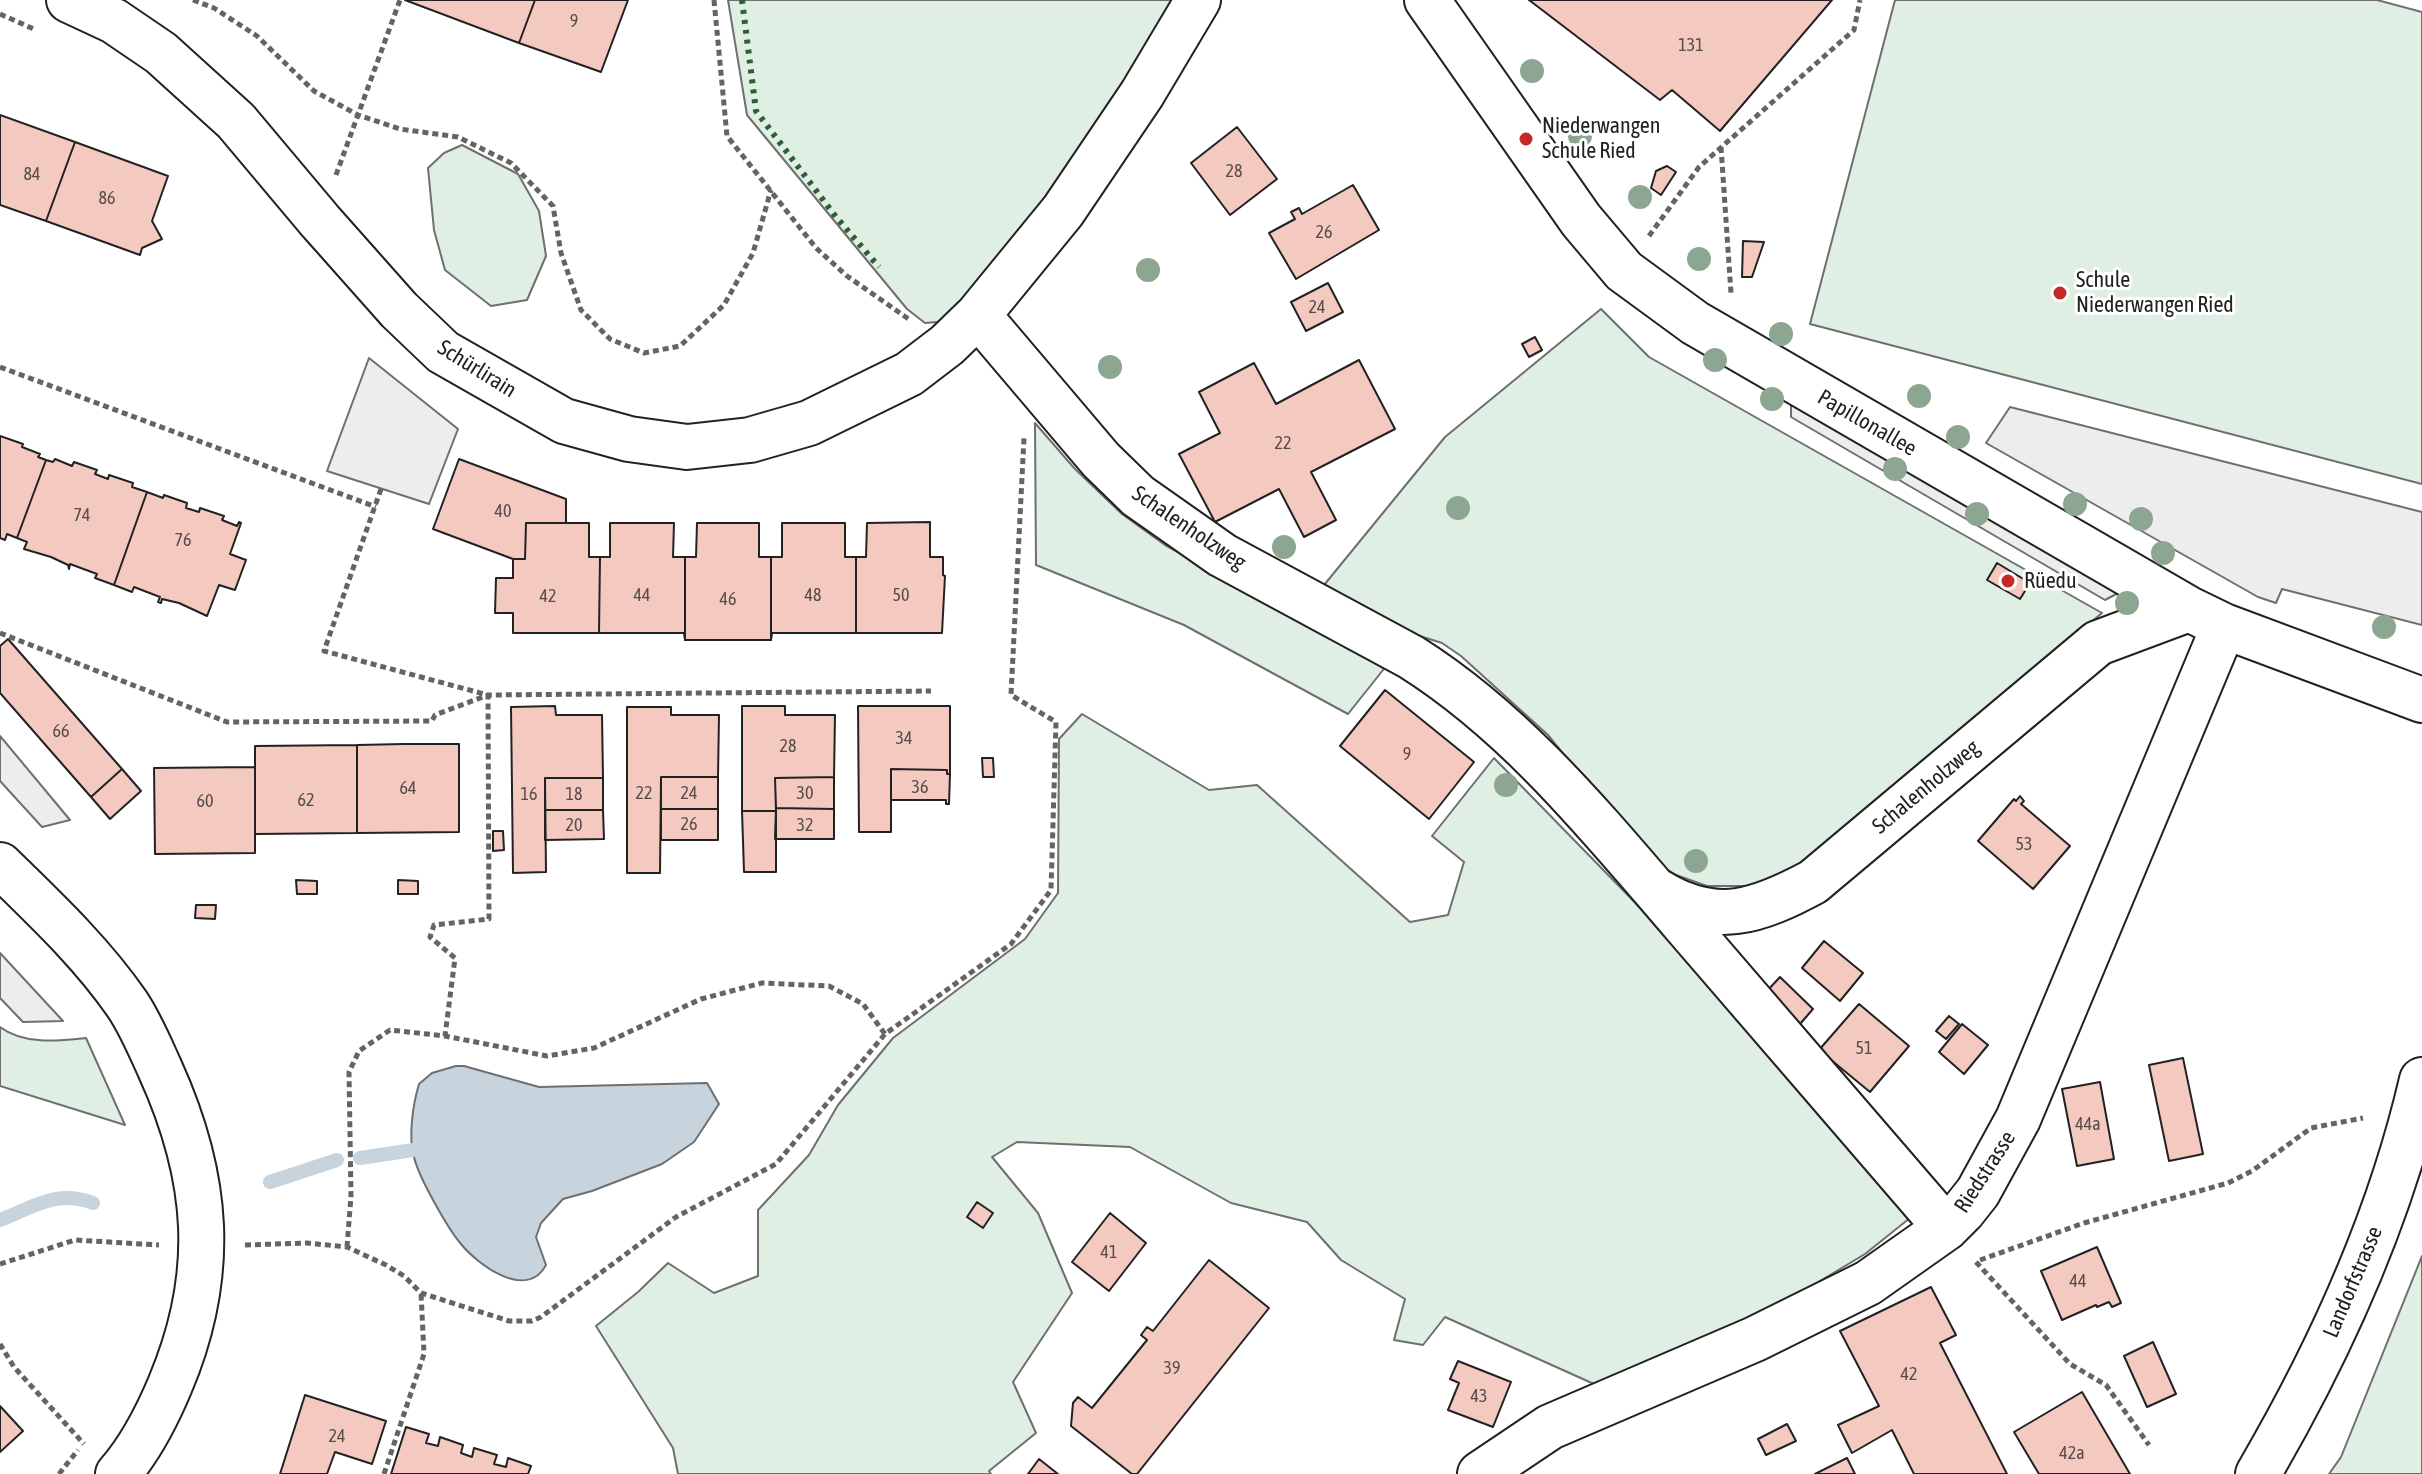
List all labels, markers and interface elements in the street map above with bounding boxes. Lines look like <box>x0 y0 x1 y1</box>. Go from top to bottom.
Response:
house number: 9 <box>570 10 578 32</box>
house number: 131 <box>1678 34 1704 56</box>
place label: Niederwangen Schule Ried <box>1542 113 1660 164</box>
marker: Niederwangen Schule Ried <box>1517 130 1535 148</box>
house number: 28 <box>1226 160 1242 182</box>
house number: 84 <box>24 163 40 185</box>
house number: 86 <box>99 187 115 209</box>
house number: 26 <box>1316 221 1332 243</box>
place label: Schule Niederwangen Ried <box>2076 267 2234 318</box>
marker: Schule Niederwangen Ried <box>2051 284 2069 302</box>
house number: 24 <box>1309 296 1325 318</box>
street label: Schürlirain <box>433 334 521 404</box>
street label: Papillonallee <box>1813 384 1921 462</box>
house number: 22 <box>1275 432 1291 454</box>
street label: Schalenholzweg <box>1127 480 1251 576</box>
house number: 40 <box>495 500 511 522</box>
house number: 74 <box>74 504 90 526</box>
house number: 76 <box>175 529 191 551</box>
place label: Rüedu <box>2024 568 2077 594</box>
marker: Rüedu <box>1999 572 2017 590</box>
house number: 44 <box>634 584 650 606</box>
house number: 48 <box>805 584 821 606</box>
house number: 50 <box>893 584 909 606</box>
house number: 42 <box>540 585 556 607</box>
house number: 46 <box>720 588 736 610</box>
house number: 66 <box>53 720 69 742</box>
house number: 34 <box>896 727 912 749</box>
house number: 28 <box>780 735 796 757</box>
street label: Schalenholzweg <box>1867 735 1985 839</box>
house number: 9 <box>1403 743 1411 765</box>
house number: 36 <box>912 776 928 798</box>
house number: 64 <box>400 777 416 799</box>
house number: 22 <box>636 782 652 804</box>
house number: 24 <box>681 782 697 804</box>
house number: 30 <box>797 782 813 804</box>
house number: 16 <box>521 783 537 805</box>
house number: 18 <box>566 783 582 805</box>
house number: 62 <box>298 789 314 811</box>
house number: 60 <box>197 790 213 812</box>
house number: 26 <box>681 813 697 835</box>
house number: 20 <box>566 814 582 836</box>
house number: 32 <box>797 814 813 836</box>
house number: 53 <box>2016 833 2032 855</box>
house number: 51 <box>1856 1037 1872 1059</box>
house number: 44a <box>2075 1113 2101 1135</box>
street label: Riedstrasse <box>1949 1126 2021 1218</box>
street label: Landorfstrasse <box>2318 1222 2388 1342</box>
house number: 41 <box>1101 1241 1117 1263</box>
house number: 44 <box>2070 1270 2086 1292</box>
house number: 39 <box>1164 1357 1180 1379</box>
house number: 42 <box>1901 1363 1917 1385</box>
house number: 43 <box>1471 1385 1487 1407</box>
house number: 24 <box>329 1425 345 1447</box>
house number: 42a <box>2059 1442 2085 1464</box>

